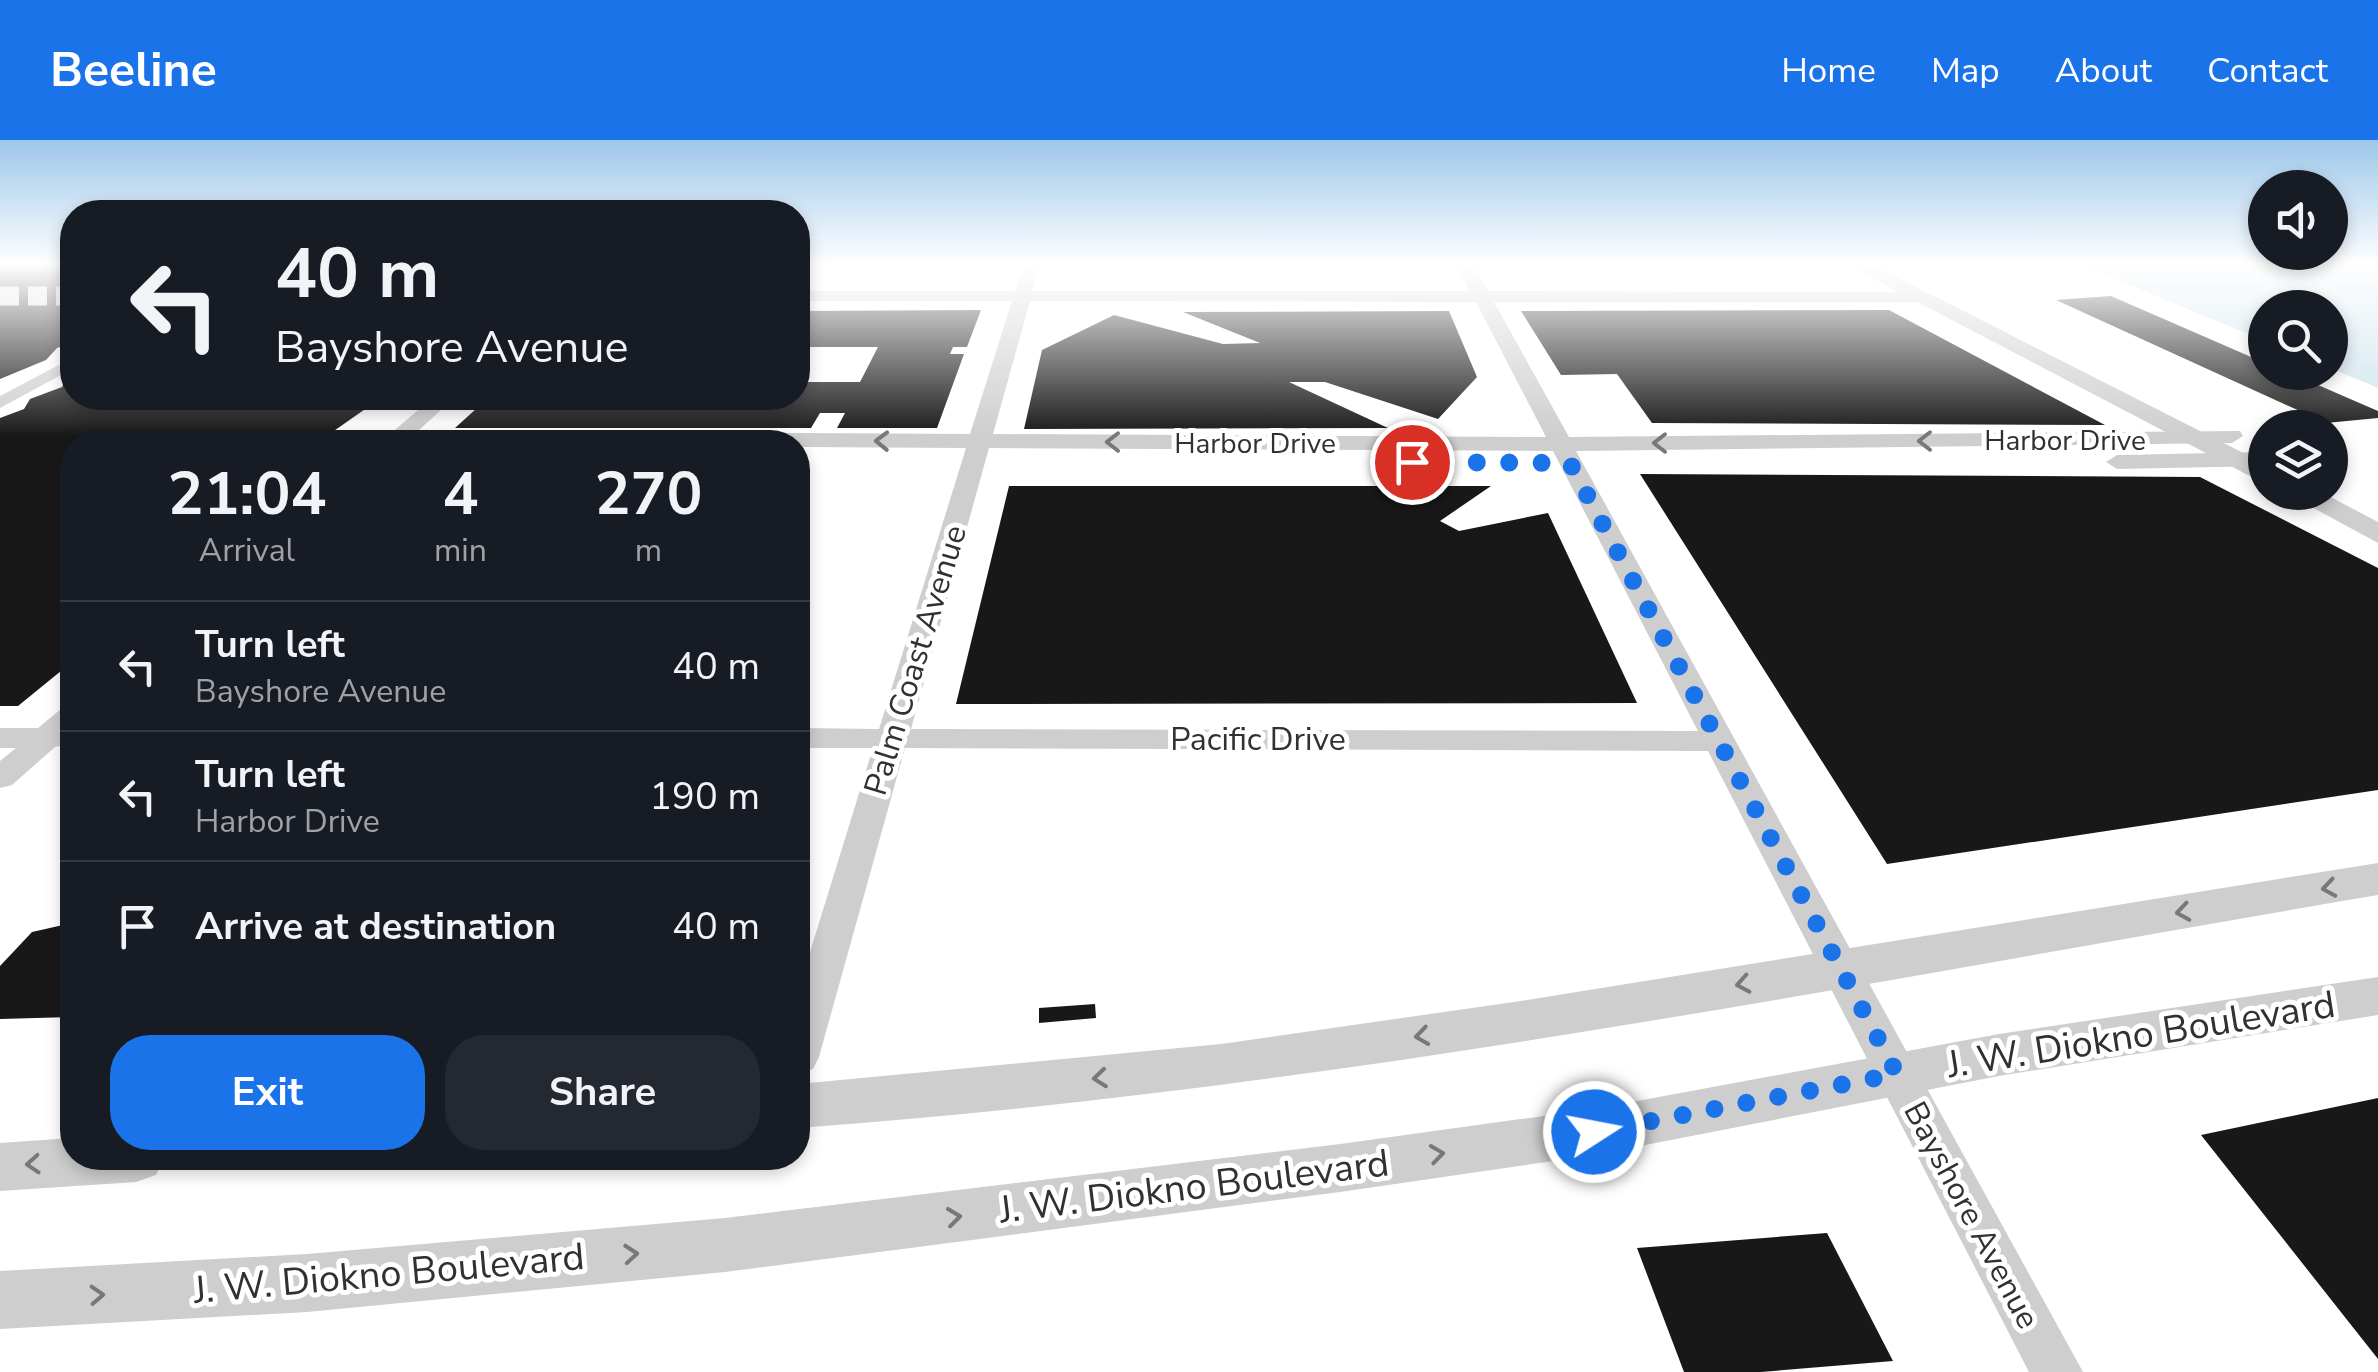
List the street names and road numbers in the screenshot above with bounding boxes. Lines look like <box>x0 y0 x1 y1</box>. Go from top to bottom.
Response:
street label: Harbor Drive <box>1984 422 2146 460</box>
street label: Harbor Drive <box>1174 425 1336 463</box>
street label: Palm Coast Avenue <box>854 520 977 800</box>
street label: Pacific Drive <box>1170 718 1346 761</box>
street label: J. W. Diokno Boulevard <box>1942 979 2339 1091</box>
street label: Bayshore Avenue <box>1894 1094 2050 1336</box>
street label: J. W. Diokno Boulevard <box>995 1137 1392 1236</box>
street label: J. W. Diokno Boulevard <box>191 1231 587 1316</box>

